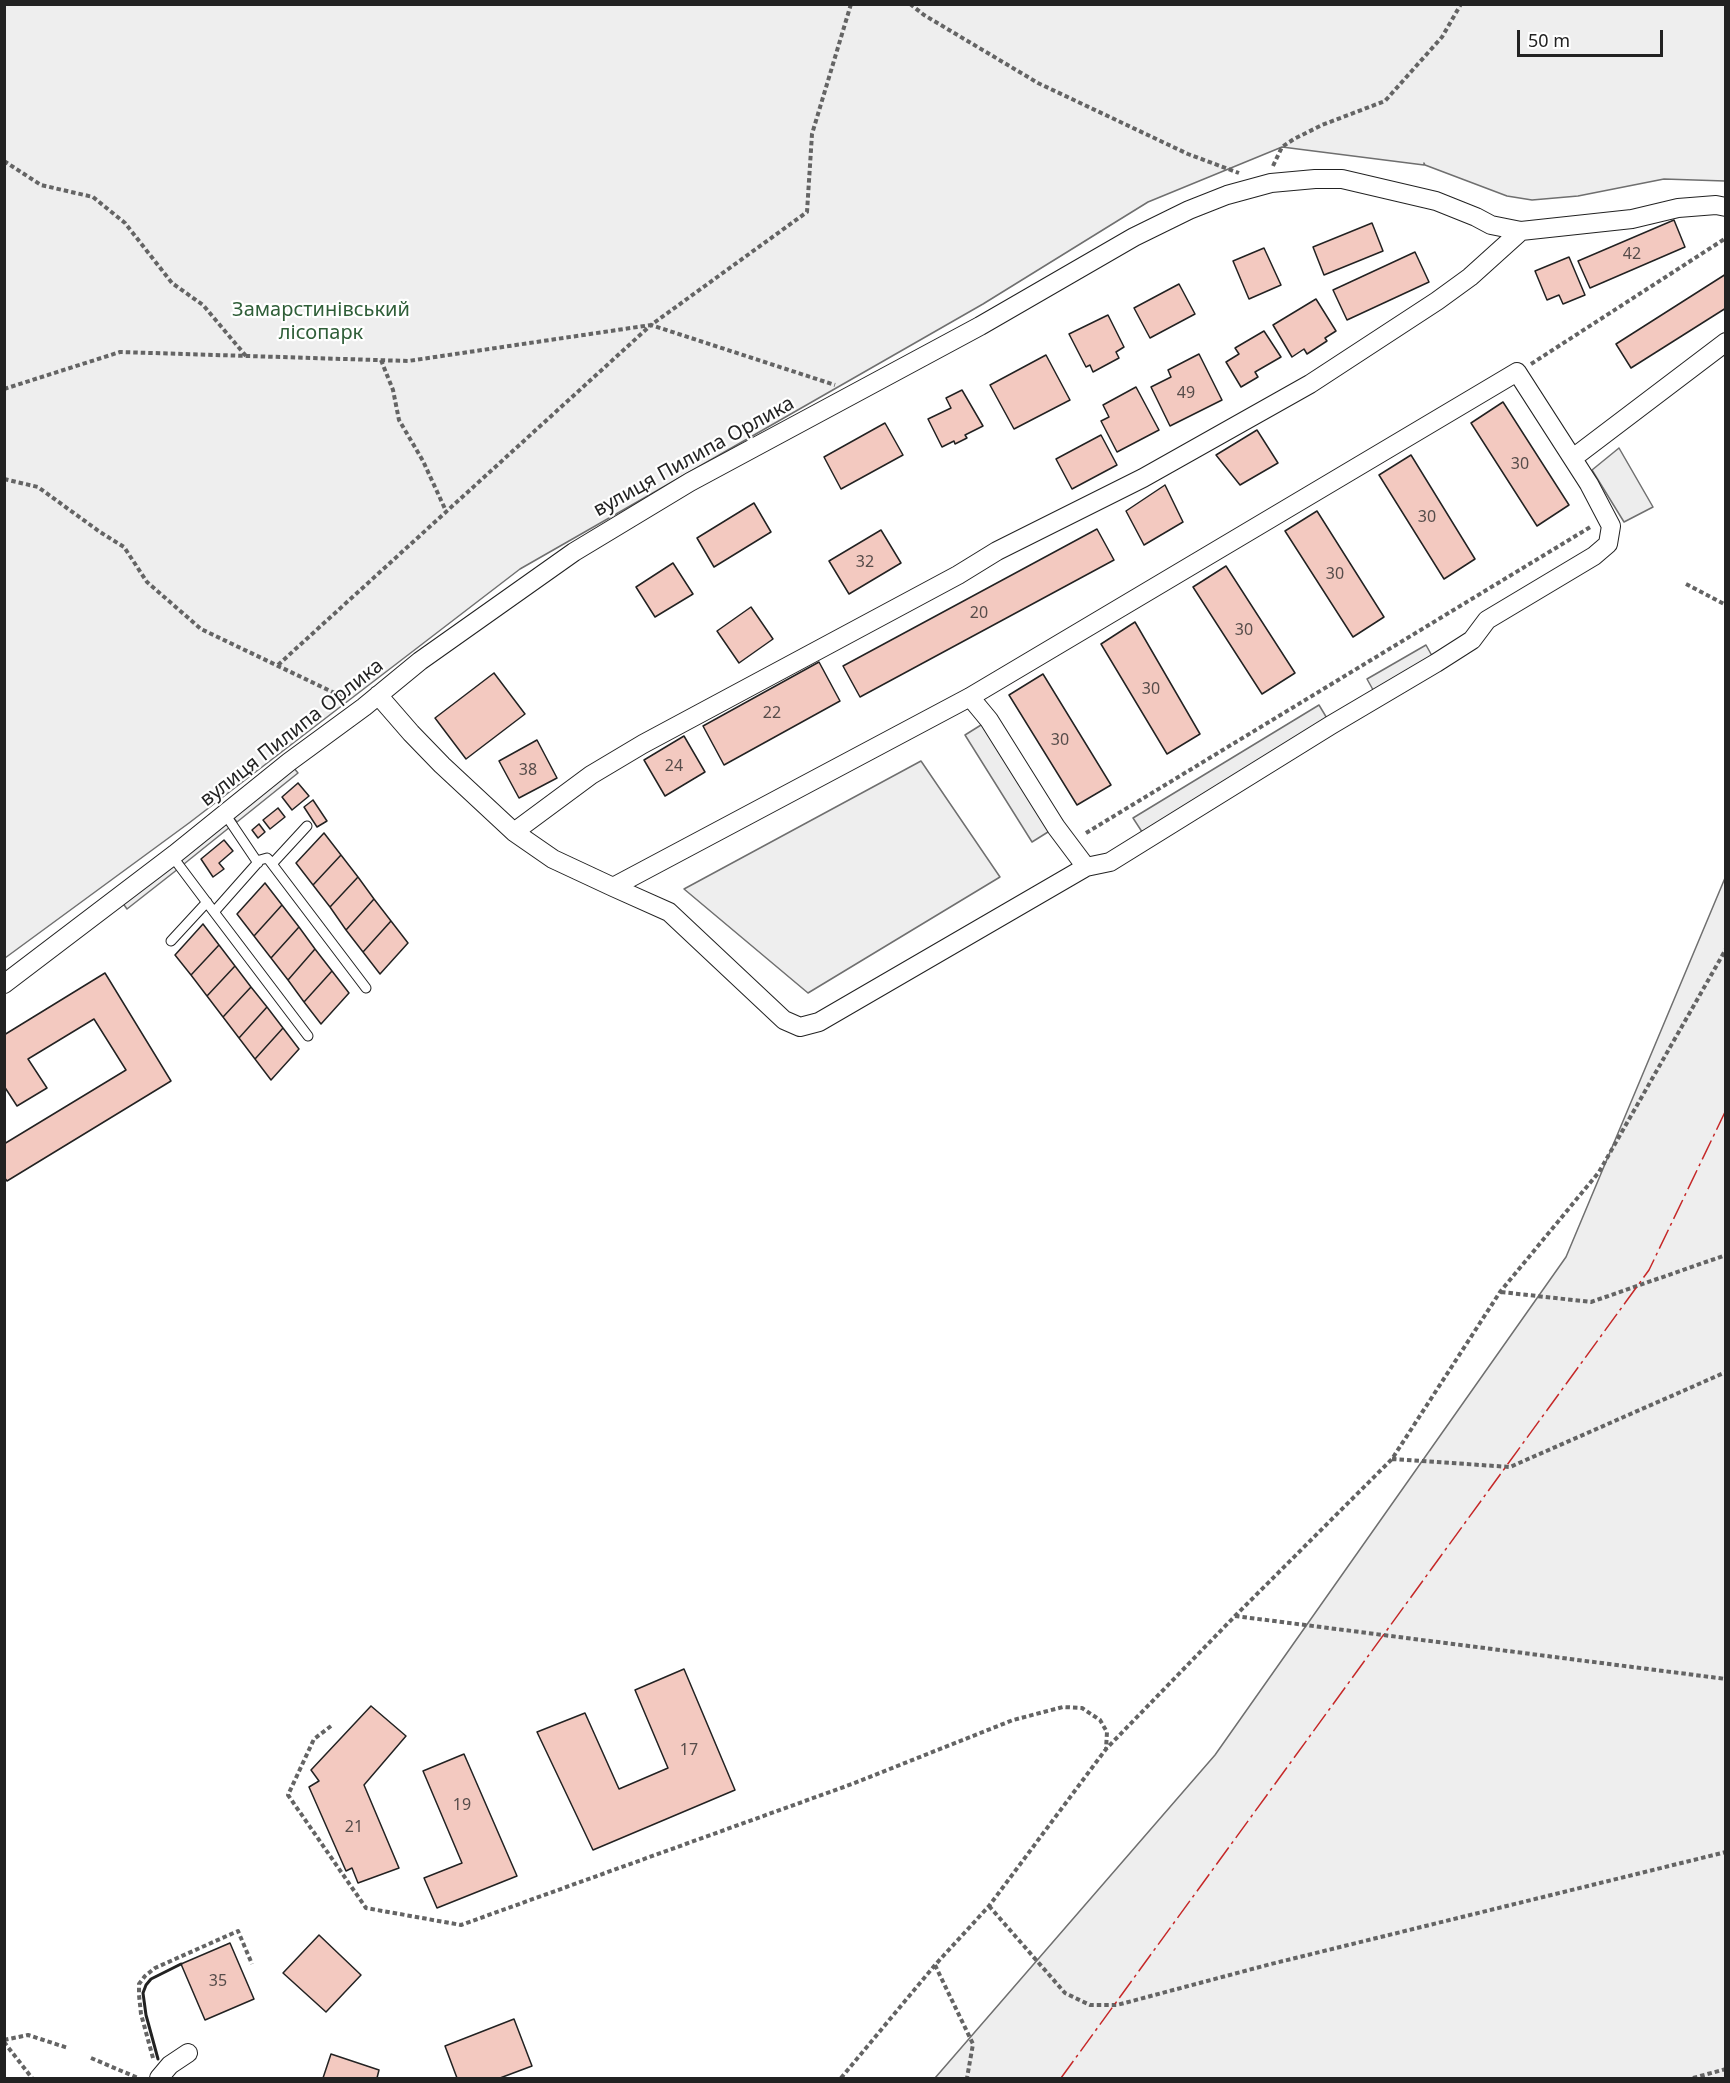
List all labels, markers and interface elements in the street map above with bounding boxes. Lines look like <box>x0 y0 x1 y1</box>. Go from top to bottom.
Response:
scale bar <box>1520 18 1666 56</box>
text: 50 m <box>1528 28 1570 52</box>
house number: 42 <box>1623 244 1641 264</box>
park label: Замарстинівський лісопарк <box>232 298 410 345</box>
house number: 49 <box>1177 383 1195 403</box>
street label: вулиця Пилипа Орлика <box>589 392 799 522</box>
house number: 30 <box>1511 454 1529 474</box>
house number: 30 <box>1418 507 1436 527</box>
house number: 32 <box>856 552 874 572</box>
house number: 30 <box>1326 564 1344 584</box>
house number: 20 <box>970 603 988 623</box>
house number: 30 <box>1235 620 1253 640</box>
street label: вулиця Пилипа Орлика <box>196 654 388 812</box>
house number: 30 <box>1142 679 1160 699</box>
house number: 22 <box>763 703 781 723</box>
house number: 30 <box>1051 730 1069 750</box>
house number: 24 <box>665 756 683 776</box>
house number: 38 <box>519 760 537 780</box>
house number: 17 <box>680 1740 698 1760</box>
house number: 19 <box>453 1795 471 1815</box>
house number: 21 <box>345 1817 363 1837</box>
house number: 35 <box>209 1971 227 1991</box>

